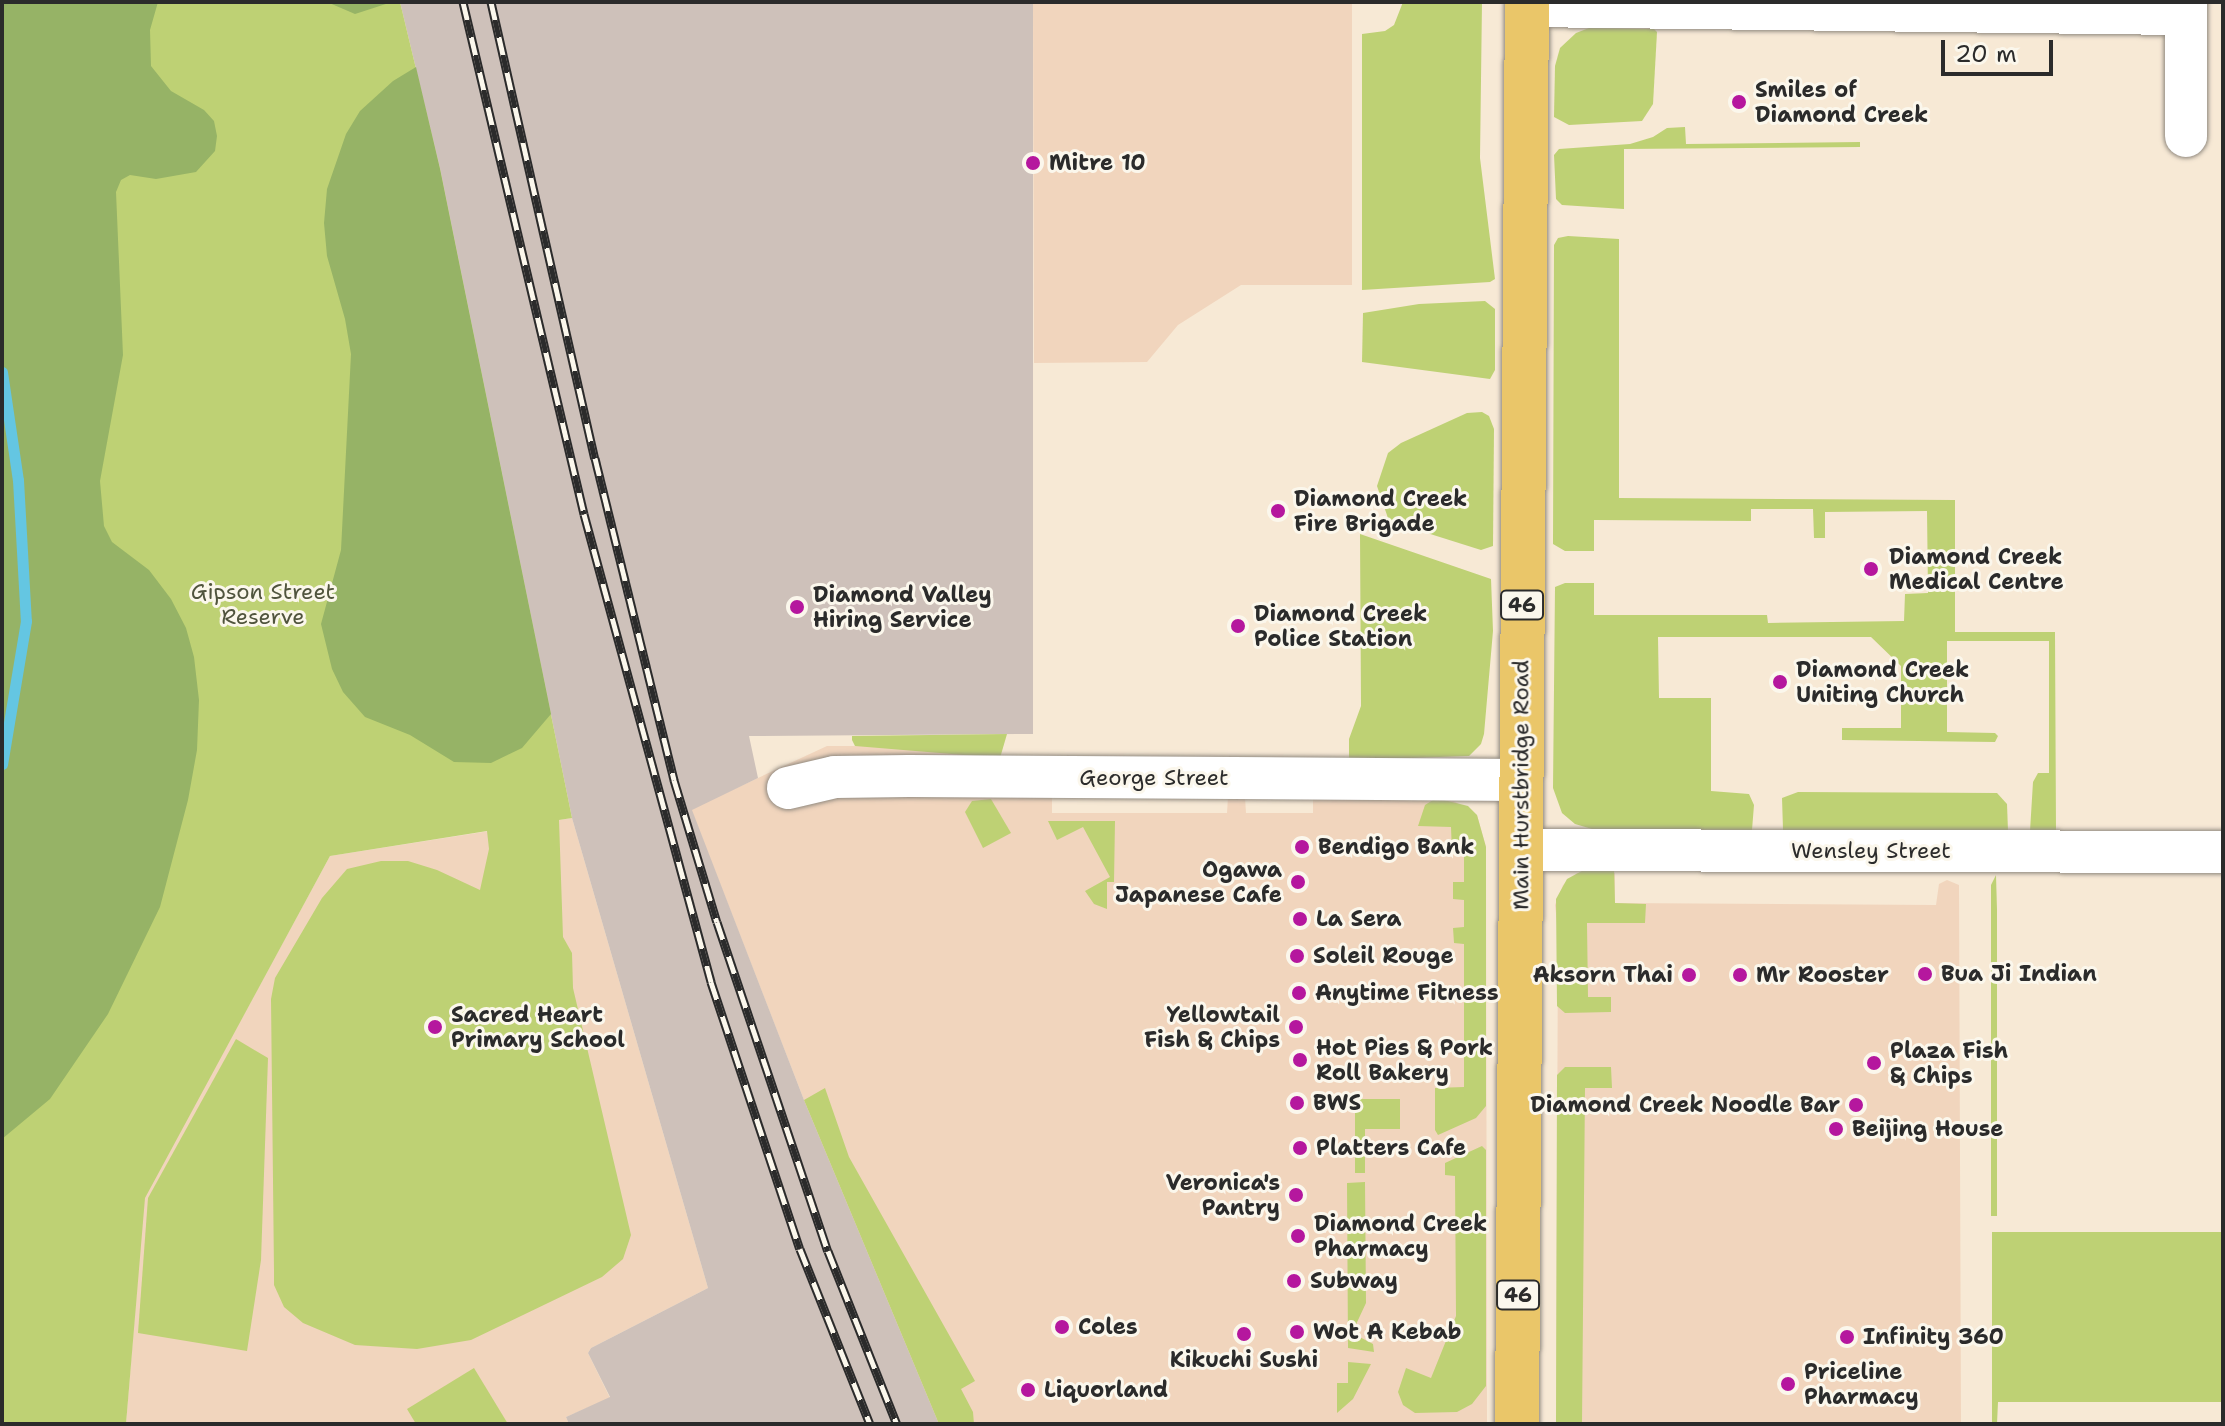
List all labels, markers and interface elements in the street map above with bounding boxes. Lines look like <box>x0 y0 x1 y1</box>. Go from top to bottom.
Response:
scale bar <box>1945 24 2057 74</box>
text: 20 m <box>1955 38 2017 70</box>
place label: Smiles of Diamond Creek <box>1755 76 1928 128</box>
marker: Smiles of Diamond Creek <box>1730 93 1748 111</box>
place label: Mitre 10 <box>1049 150 1146 176</box>
marker: Mitre 10 <box>1024 154 1042 172</box>
place label: Diamond Creek Fire Brigade <box>1294 485 1467 536</box>
marker: Diamond Creek Fire Brigade <box>1269 502 1287 520</box>
place label: Diamond Creek Medical Centre <box>1889 543 2064 594</box>
marker: Diamond Creek Medical Centre <box>1860 558 1882 580</box>
park label: Gipson Street Reserve <box>191 578 335 630</box>
place label: Diamond Valley Hiring Service <box>813 581 992 632</box>
road number: 46 <box>1500 589 1544 621</box>
marker: Diamond Valley Hiring Service <box>788 598 806 616</box>
place label: Diamond Creek Police Station <box>1254 600 1427 652</box>
marker: Diamond Creek Police Station <box>1229 617 1247 635</box>
place label: Diamond Creek Uniting Church <box>1796 656 1969 708</box>
street label: Main Hurstbridge Road <box>1508 660 1534 910</box>
marker: Diamond Creek Uniting Church <box>1771 673 1789 691</box>
street label: George Street <box>1079 765 1229 791</box>
place label: Bendigo Bank <box>1318 834 1474 860</box>
marker: Bendigo Bank <box>1293 838 1311 856</box>
street label: Wensley Street <box>1791 838 1951 864</box>
place label: Ogawa Japanese Cafe <box>1115 856 1282 908</box>
marker: Ogawa Japanese Cafe <box>1289 873 1307 891</box>
place label: La Sera <box>1316 906 1401 932</box>
marker: La Sera <box>1291 910 1309 928</box>
place label: Soleil Rouge <box>1313 943 1454 969</box>
marker: Soleil Rouge <box>1288 947 1306 965</box>
place label: Bua Ji Indian <box>1941 961 2097 987</box>
place label: Aksorn Thai <box>1533 962 1673 988</box>
place label: Mr Rooster <box>1756 962 1889 988</box>
marker: Bua Ji Indian <box>1916 965 1934 983</box>
marker: Aksorn Thai <box>1680 966 1698 984</box>
marker: Mr Rooster <box>1731 966 1749 984</box>
place label: Anytime Fitness <box>1315 980 1499 1006</box>
marker: Anytime Fitness <box>1290 984 1308 1002</box>
place label: Sacred Heart Primary School <box>451 1001 625 1052</box>
place label: Yellowtail Fish & Chips <box>1144 1001 1280 1052</box>
marker: Sacred Heart Primary School <box>426 1018 444 1036</box>
marker: Yellowtail Fish & Chips <box>1287 1018 1305 1036</box>
place label: Hot Pies & Pork Roll Bakery <box>1316 1034 1493 1086</box>
place label: Plaza Fish & Chips <box>1890 1037 2008 1088</box>
marker: Hot Pies & Pork Roll Bakery <box>1291 1051 1309 1069</box>
marker: Plaza Fish & Chips <box>1865 1054 1883 1072</box>
place label: BWS <box>1313 1090 1361 1116</box>
place label: Diamond Creek Noodle Bar <box>1530 1092 1840 1118</box>
marker: BWS <box>1288 1094 1306 1112</box>
marker: Diamond Creek Noodle Bar <box>1847 1096 1865 1114</box>
place label: Beijing House <box>1852 1116 2003 1142</box>
marker: Beijing House <box>1827 1120 1845 1138</box>
place label: Platters Cafe <box>1316 1135 1466 1161</box>
marker: Platters Cafe <box>1291 1139 1309 1157</box>
place label: Veronica's Pantry <box>1166 1169 1280 1220</box>
marker: Veronica's Pantry <box>1287 1186 1305 1204</box>
place label: Diamond Creek Pharmacy <box>1314 1210 1487 1262</box>
marker: Diamond Creek Pharmacy <box>1289 1227 1307 1245</box>
place label: Subway <box>1310 1268 1398 1294</box>
marker: Subway <box>1285 1272 1303 1290</box>
road number: 46 <box>1496 1279 1540 1311</box>
place label: Coles <box>1078 1314 1138 1340</box>
marker: Coles <box>1053 1318 1071 1336</box>
place label: Wot A Kebab <box>1313 1319 1461 1345</box>
marker: Wot A Kebab <box>1288 1323 1306 1341</box>
place label: Infinity 360 <box>1863 1324 2004 1350</box>
marker: Kikuchi Sushi <box>1235 1325 1253 1343</box>
marker: Infinity 360 <box>1838 1328 1856 1346</box>
place label: Kikuchi Sushi <box>1170 1347 1318 1373</box>
place label: Priceline Pharmacy <box>1804 1358 1919 1410</box>
marker: Priceline Pharmacy <box>1779 1375 1797 1393</box>
place label: Liquorland <box>1044 1377 1168 1403</box>
marker: Liquorland <box>1019 1381 1037 1399</box>

